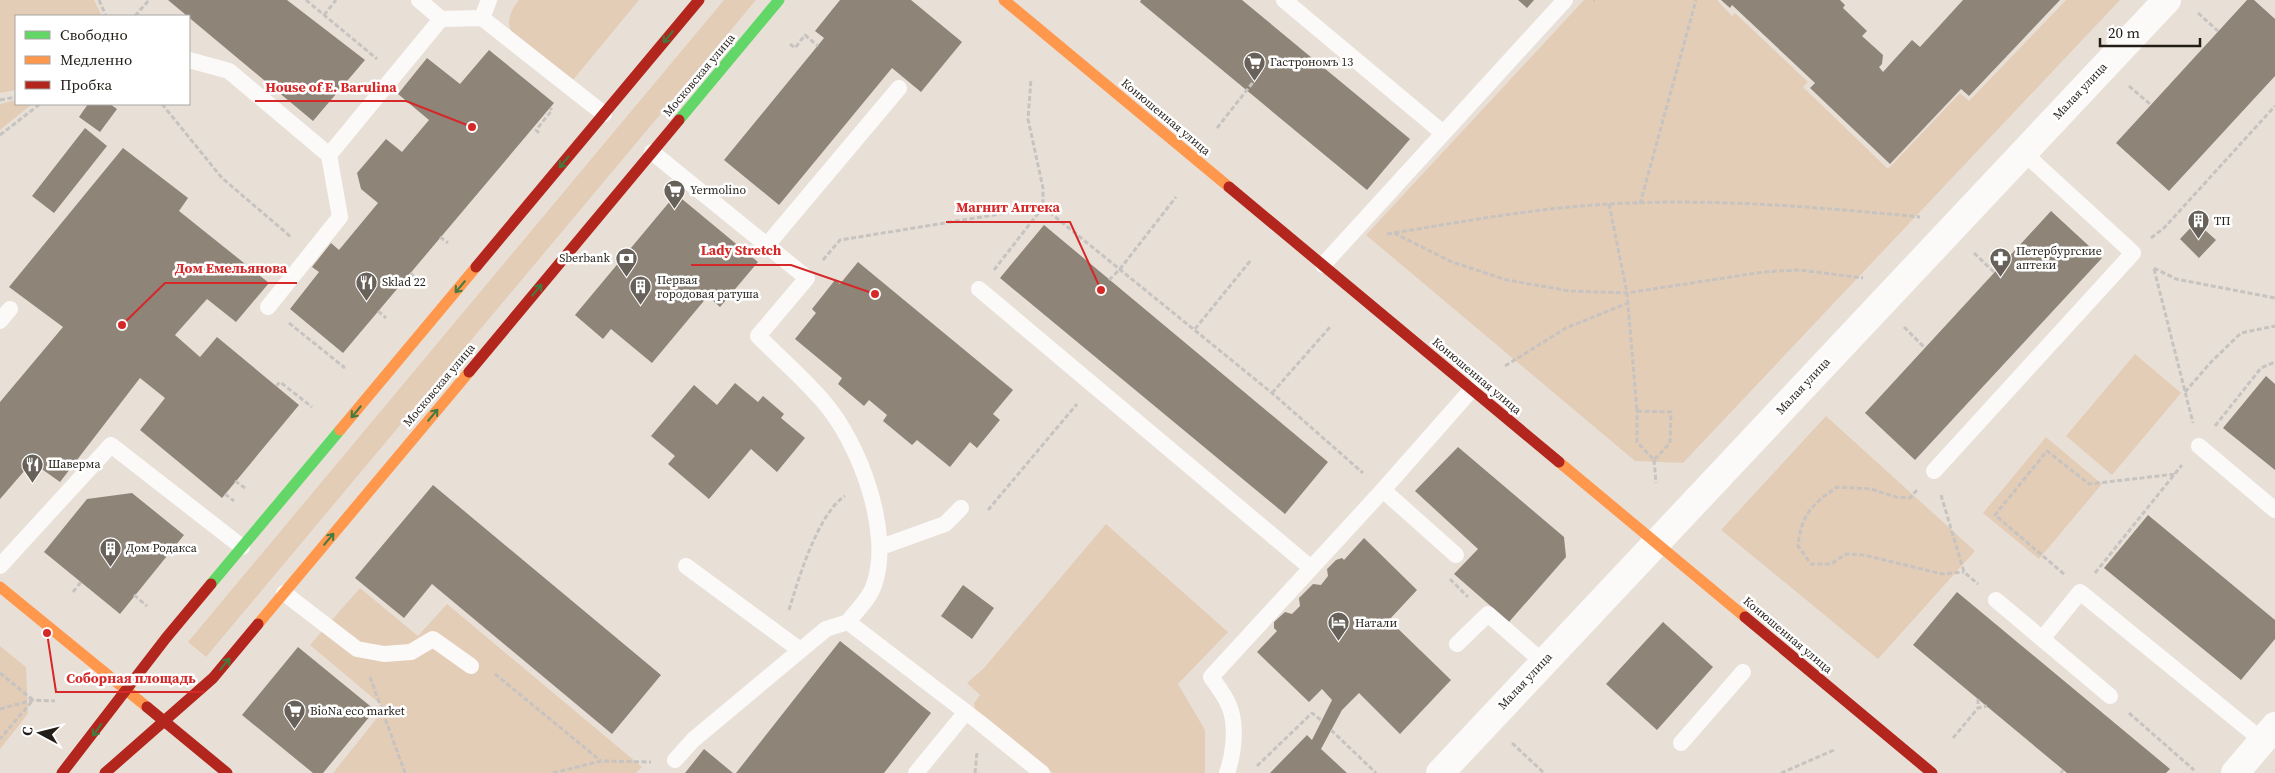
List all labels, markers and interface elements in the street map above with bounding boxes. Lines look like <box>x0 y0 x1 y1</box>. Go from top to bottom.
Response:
legend <box>15 15 190 105</box>
scale bar <box>2100 15 2200 47</box>
text: 20 m <box>2108 22 2140 43</box>
text: Свободно <box>60 24 128 45</box>
street label: Московская улица <box>660 29 739 120</box>
one-way arrow <box>662 31 673 44</box>
text: Медленно <box>60 49 132 70</box>
supermarket icon: Гастрономъ 13 <box>1242 50 1266 81</box>
place label: Гастрономъ 13 <box>1270 54 1353 70</box>
street label: Малая улица <box>2049 58 2111 123</box>
callout: House of E. Barulina <box>255 72 406 101</box>
text: Пробка <box>60 74 112 95</box>
street label: Конюшенная улица <box>1118 75 1215 160</box>
text: House of E. Barulina <box>265 77 397 97</box>
one-way arrow <box>558 155 569 168</box>
supermarket icon: Yermolino <box>662 178 686 209</box>
place label: Yermolino <box>690 182 746 198</box>
callout: Магнит Аптека <box>946 193 1070 222</box>
text: Магнит Аптека <box>956 197 1061 217</box>
building icon: ТП <box>2186 209 2210 240</box>
place label: ТП <box>2214 213 2231 229</box>
callout: Lady Stretch <box>691 236 791 265</box>
text: Lady Stretch <box>701 240 782 260</box>
place label: Петербургские аптеки <box>2016 243 2102 273</box>
bank icon: Sberbank <box>614 246 638 277</box>
pharmacy icon: Петербургские аптеки <box>1988 246 2012 277</box>
place label: Sberbank <box>559 250 610 266</box>
callout: Дом Емельянова <box>165 254 297 283</box>
text: Дом Емельянова <box>175 258 288 278</box>
restaurant icon: Sklad 22 <box>354 270 378 301</box>
place label: Первая городовая ратуша <box>657 272 760 302</box>
place label: Sklad 22 <box>382 274 426 290</box>
building icon: Первая городовая ратуша <box>629 275 653 306</box>
one-way arrow <box>454 280 465 293</box>
one-way arrow <box>531 284 542 297</box>
street label: Конюшенная улица <box>1429 334 1526 419</box>
street label: Московская улица <box>400 339 479 430</box>
street label: Малая улица <box>1772 353 1834 418</box>
one-way arrow <box>350 405 361 418</box>
one-way arrow <box>427 408 438 421</box>
restaurant icon: Шаверма <box>20 452 44 483</box>
place label: Шаверма <box>48 456 101 472</box>
one-way arrow <box>323 533 334 546</box>
building icon: Дом Родакса <box>98 536 122 567</box>
place label: Дом Родакса <box>126 540 198 556</box>
street label: Конюшенная улица <box>1740 593 1837 678</box>
hotel icon: Натали <box>1327 611 1351 642</box>
place label: Натали <box>1355 615 1397 631</box>
street label: Малая улица <box>1494 648 1556 713</box>
one-way arrow <box>219 658 230 671</box>
callout: Соборная площадь <box>56 663 205 692</box>
text: Соборная площадь <box>66 668 196 688</box>
supermarket icon: BioNa eco market <box>282 699 306 730</box>
place label: BioNa eco market <box>310 703 405 719</box>
north arrow <box>15 708 65 758</box>
one-way arrow <box>91 723 102 736</box>
text: С <box>17 726 38 737</box>

